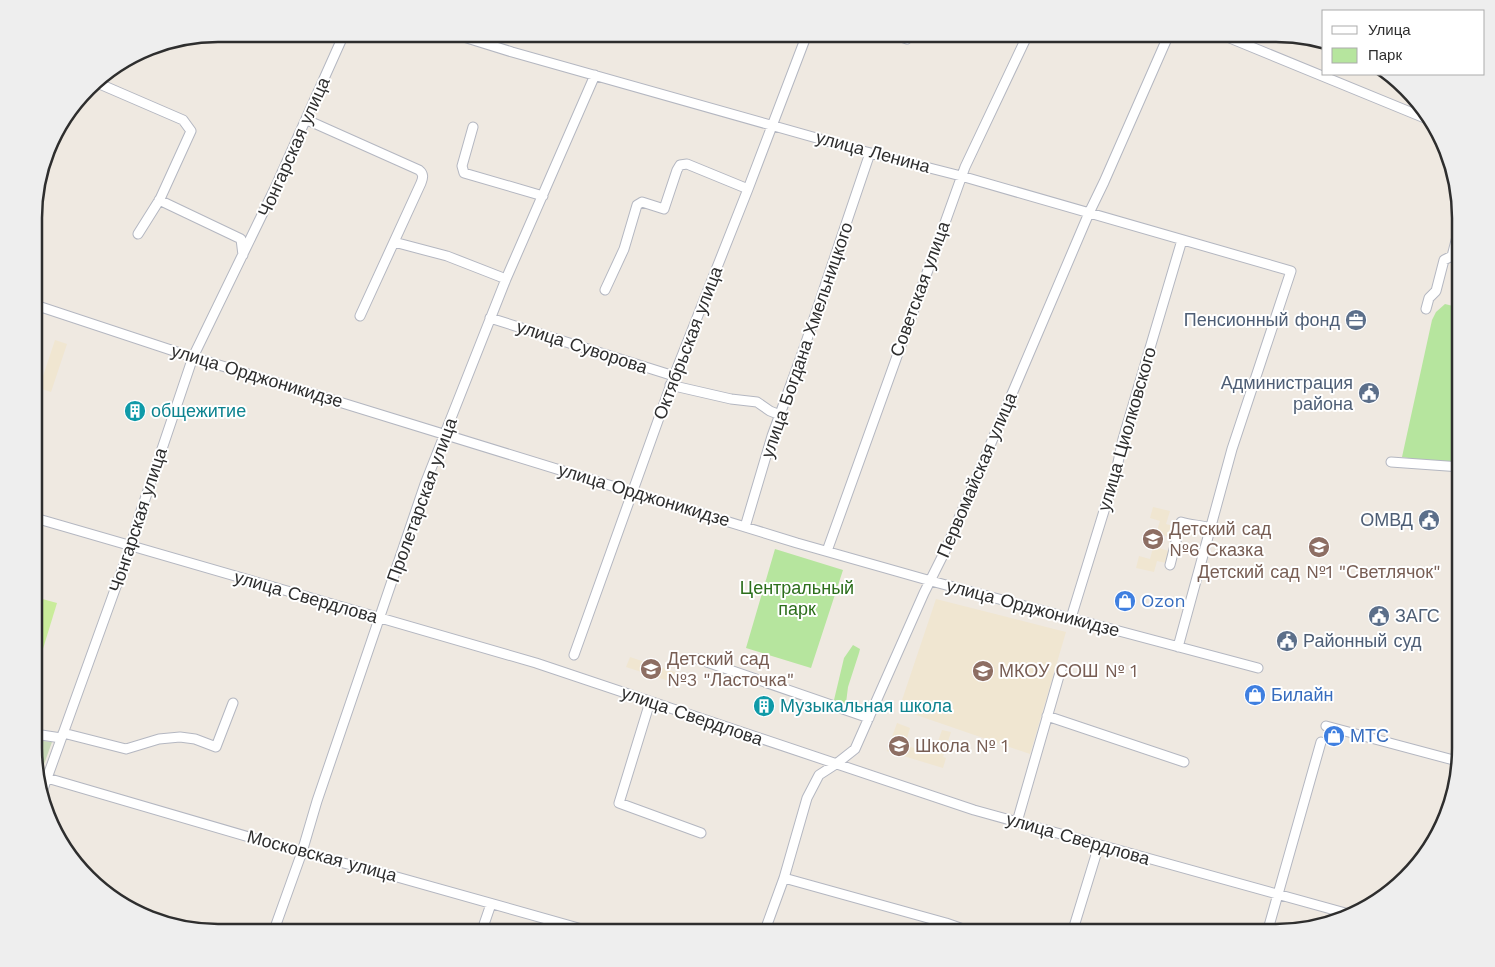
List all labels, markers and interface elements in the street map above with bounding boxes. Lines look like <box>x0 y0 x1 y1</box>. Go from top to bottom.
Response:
legend <box>1322 10 1485 75</box>
text: Улица <box>1368 21 1411 39</box>
text: Парк <box>1368 46 1402 64</box>
street label: Чонгарская улица <box>253 73 334 220</box>
street label: улица Ленина <box>814 126 933 177</box>
street label: Советская улица <box>885 217 954 359</box>
street label: улица Богдана Хмельницкого <box>756 219 857 461</box>
street label: Октябрьская улица <box>649 262 727 422</box>
office icon: Пенсионный фонд <box>1344 308 1368 332</box>
place label: Пенсионный фонд <box>1184 309 1340 330</box>
street label: улица Суворова <box>514 315 651 378</box>
street label: улица Орджоникидзе <box>169 339 345 412</box>
street label: улица Циолковского <box>1093 344 1160 513</box>
place label: Администрация района <box>1221 372 1354 414</box>
public building icon: Администрация района <box>1357 381 1381 405</box>
street label: Первомайская улица <box>932 388 1021 561</box>
building icon: общежитие <box>123 399 147 423</box>
place label: общежитие <box>151 400 246 421</box>
street label: Пролетарская улица <box>382 414 461 585</box>
street label: Чонгарская улица <box>104 444 171 595</box>
street label: улица Орджоникидзе <box>556 458 732 531</box>
public building icon: ОМВД <box>1417 508 1441 532</box>
place label: ОМВД <box>1360 509 1413 530</box>
place label: Детский сад №6 Сказка <box>1169 518 1272 560</box>
school or university icon: Детский сад №6 Сказка <box>1141 527 1165 551</box>
school or university icon: Детский сад №1 "Светлячок" <box>1307 535 1331 559</box>
place label: Детский сад №1 "Светлячок" <box>1198 561 1440 582</box>
street label: улица Свердлова <box>232 566 381 627</box>
street label: улица Орджоникидзе <box>944 574 1122 641</box>
park label: Центральный парк <box>740 577 854 619</box>
shop icon: Ozon <box>1113 589 1137 613</box>
place label: Ozon <box>1141 590 1186 611</box>
public building icon: ЗАГС <box>1367 604 1391 628</box>
place label: ЗАГС <box>1395 605 1440 626</box>
public building icon: Районный суд <box>1275 629 1299 653</box>
place label: Районный суд <box>1303 630 1422 651</box>
place label: Детский сад №3 "Ласточка" <box>667 648 794 690</box>
school or university icon: Детский сад №3 "Ласточка" <box>639 657 663 681</box>
school or university icon: МКОУ СОШ № 1 <box>971 659 995 683</box>
place label: МКОУ СОШ № 1 <box>999 660 1137 681</box>
street label: улица Свердлова <box>619 681 767 750</box>
shop icon: Билайн <box>1243 683 1267 707</box>
place label: Билайн <box>1271 684 1333 705</box>
building icon: Музыкальная школа <box>752 694 776 718</box>
place label: Музыкальная школа <box>780 695 953 716</box>
shop icon: МТС <box>1322 724 1346 748</box>
place label: МТС <box>1350 725 1389 746</box>
school or university icon: Школа № 1 <box>887 734 911 758</box>
place label: Школа № 1 <box>915 735 1008 756</box>
street label: улица Свердлова <box>1004 808 1153 869</box>
street label: Московская улица <box>245 825 400 886</box>

